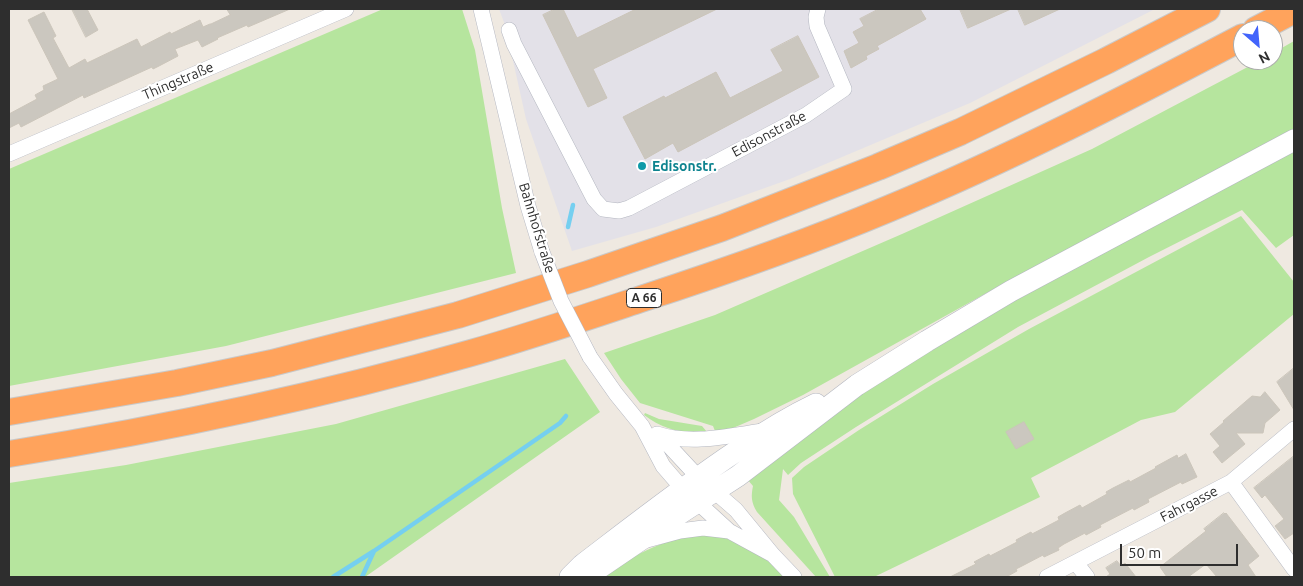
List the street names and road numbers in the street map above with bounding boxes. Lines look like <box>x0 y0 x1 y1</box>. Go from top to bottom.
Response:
street label: Thingstraße <box>140 59 216 103</box>
street label: Edisonstraße <box>729 107 809 161</box>
street label: Bahnhofstraße <box>515 181 559 275</box>
road number: A 66 <box>626 288 662 308</box>
street label: Fahrgasse <box>1157 482 1221 526</box>

